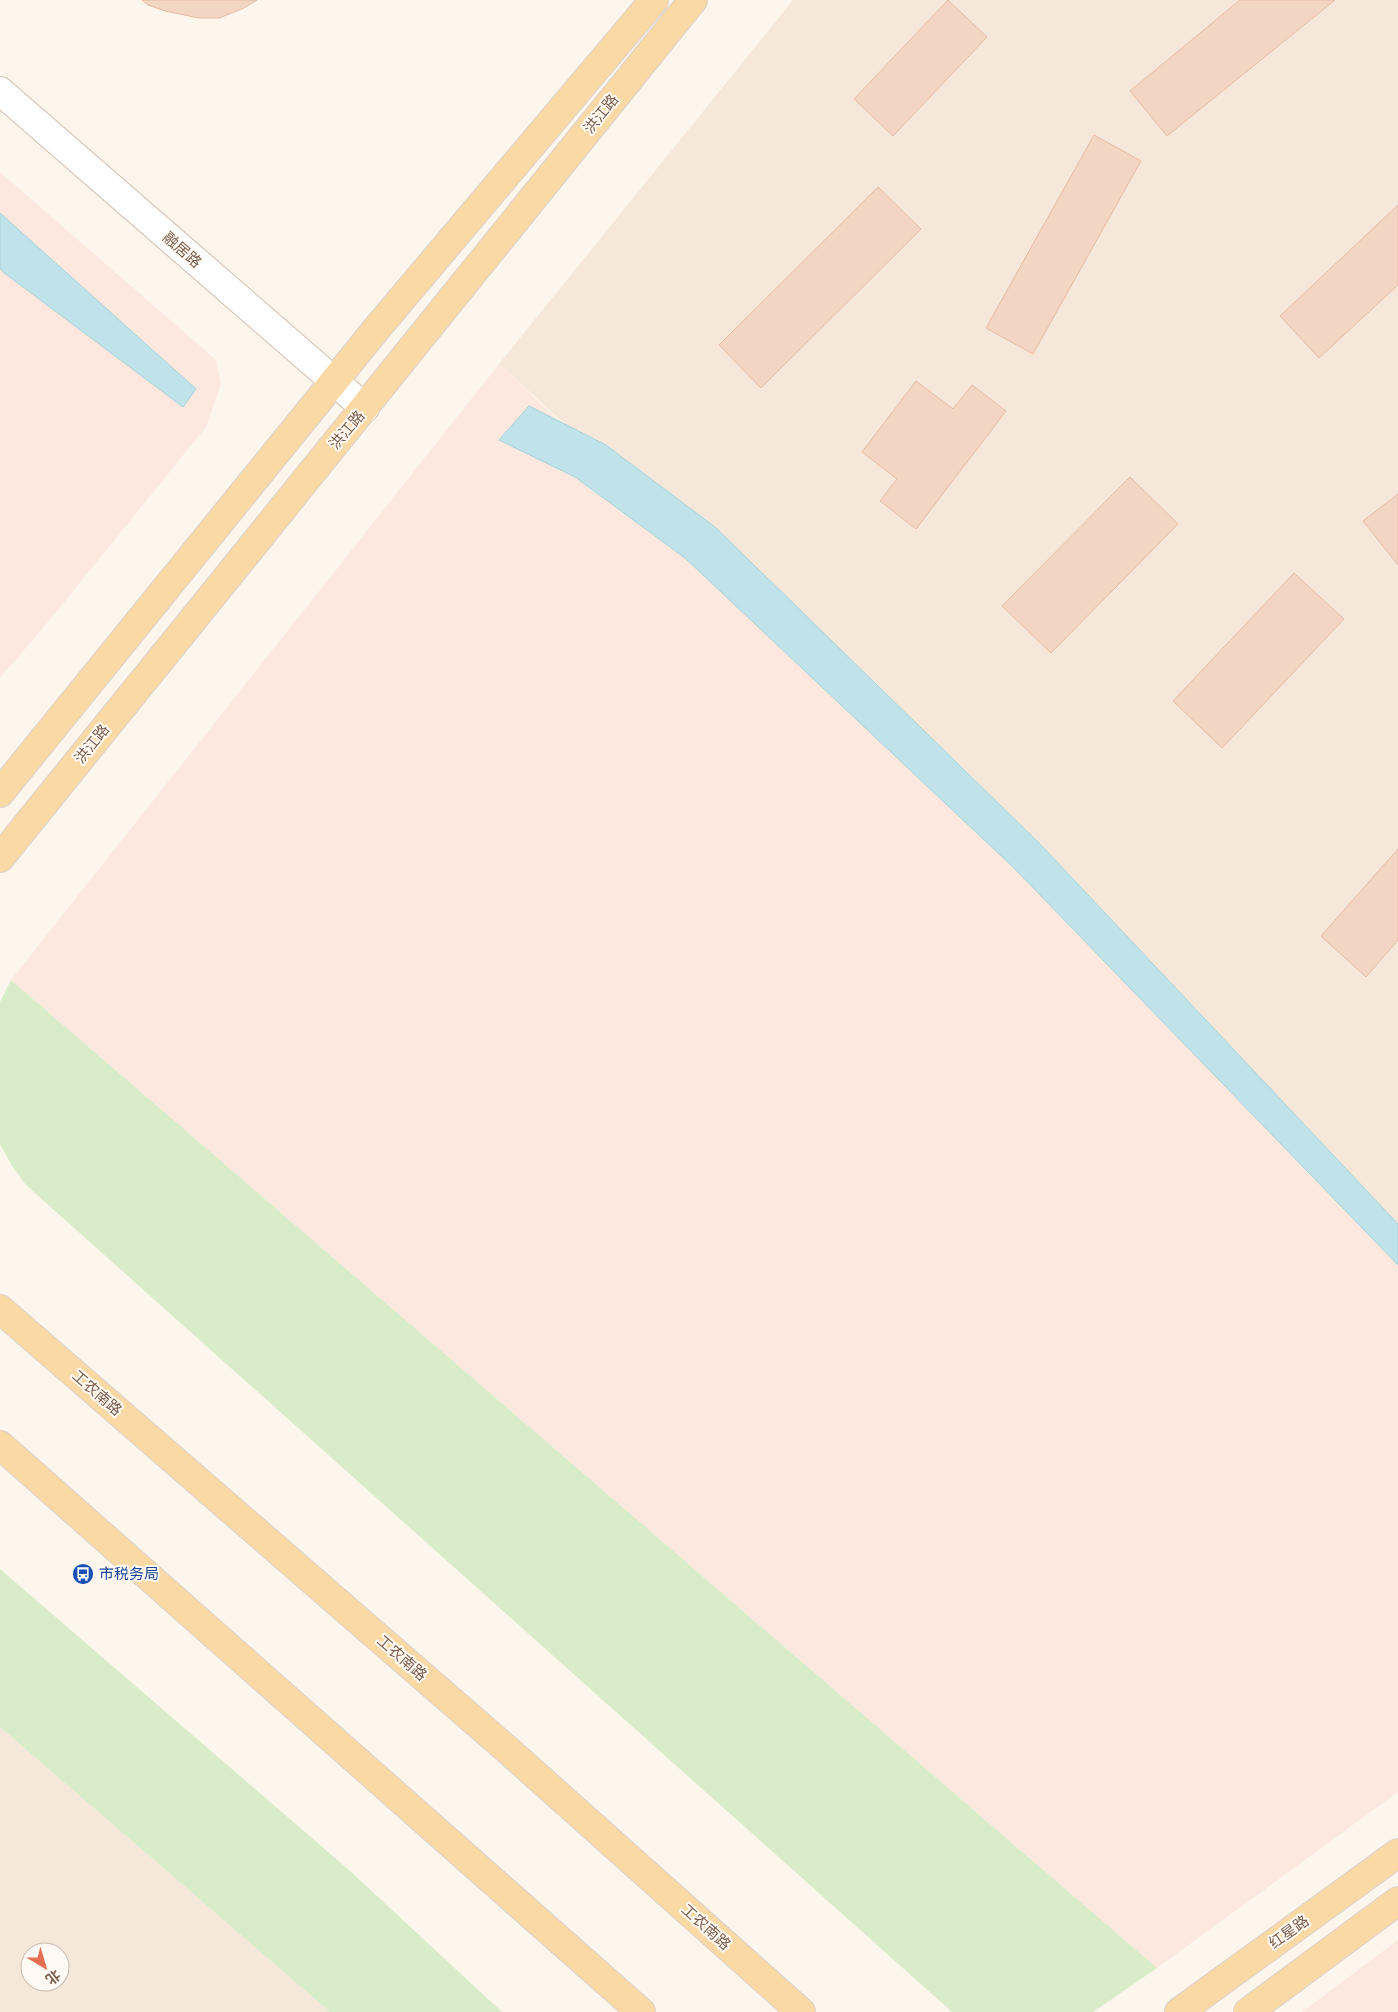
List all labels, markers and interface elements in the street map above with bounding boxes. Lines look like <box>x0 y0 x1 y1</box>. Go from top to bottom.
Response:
street label: 洪江路 <box>580 91 621 137</box>
street label: 融居路 <box>160 228 205 271</box>
street label: 洪江路 <box>326 407 368 452</box>
street label: 洪江路 <box>71 721 112 767</box>
street label: 工农南路 <box>69 1367 126 1419</box>
bus stop icon: 市税务局 <box>71 1562 95 1586</box>
place label: 市税务局 <box>99 1565 159 1582</box>
street label: 工农南路 <box>374 1632 431 1684</box>
street label: 工农南路 <box>678 1900 734 1953</box>
street label: 红星路 <box>1266 1911 1312 1952</box>
north arrow <box>20 1942 70 1992</box>
text: 北 <box>43 1967 63 1988</box>

